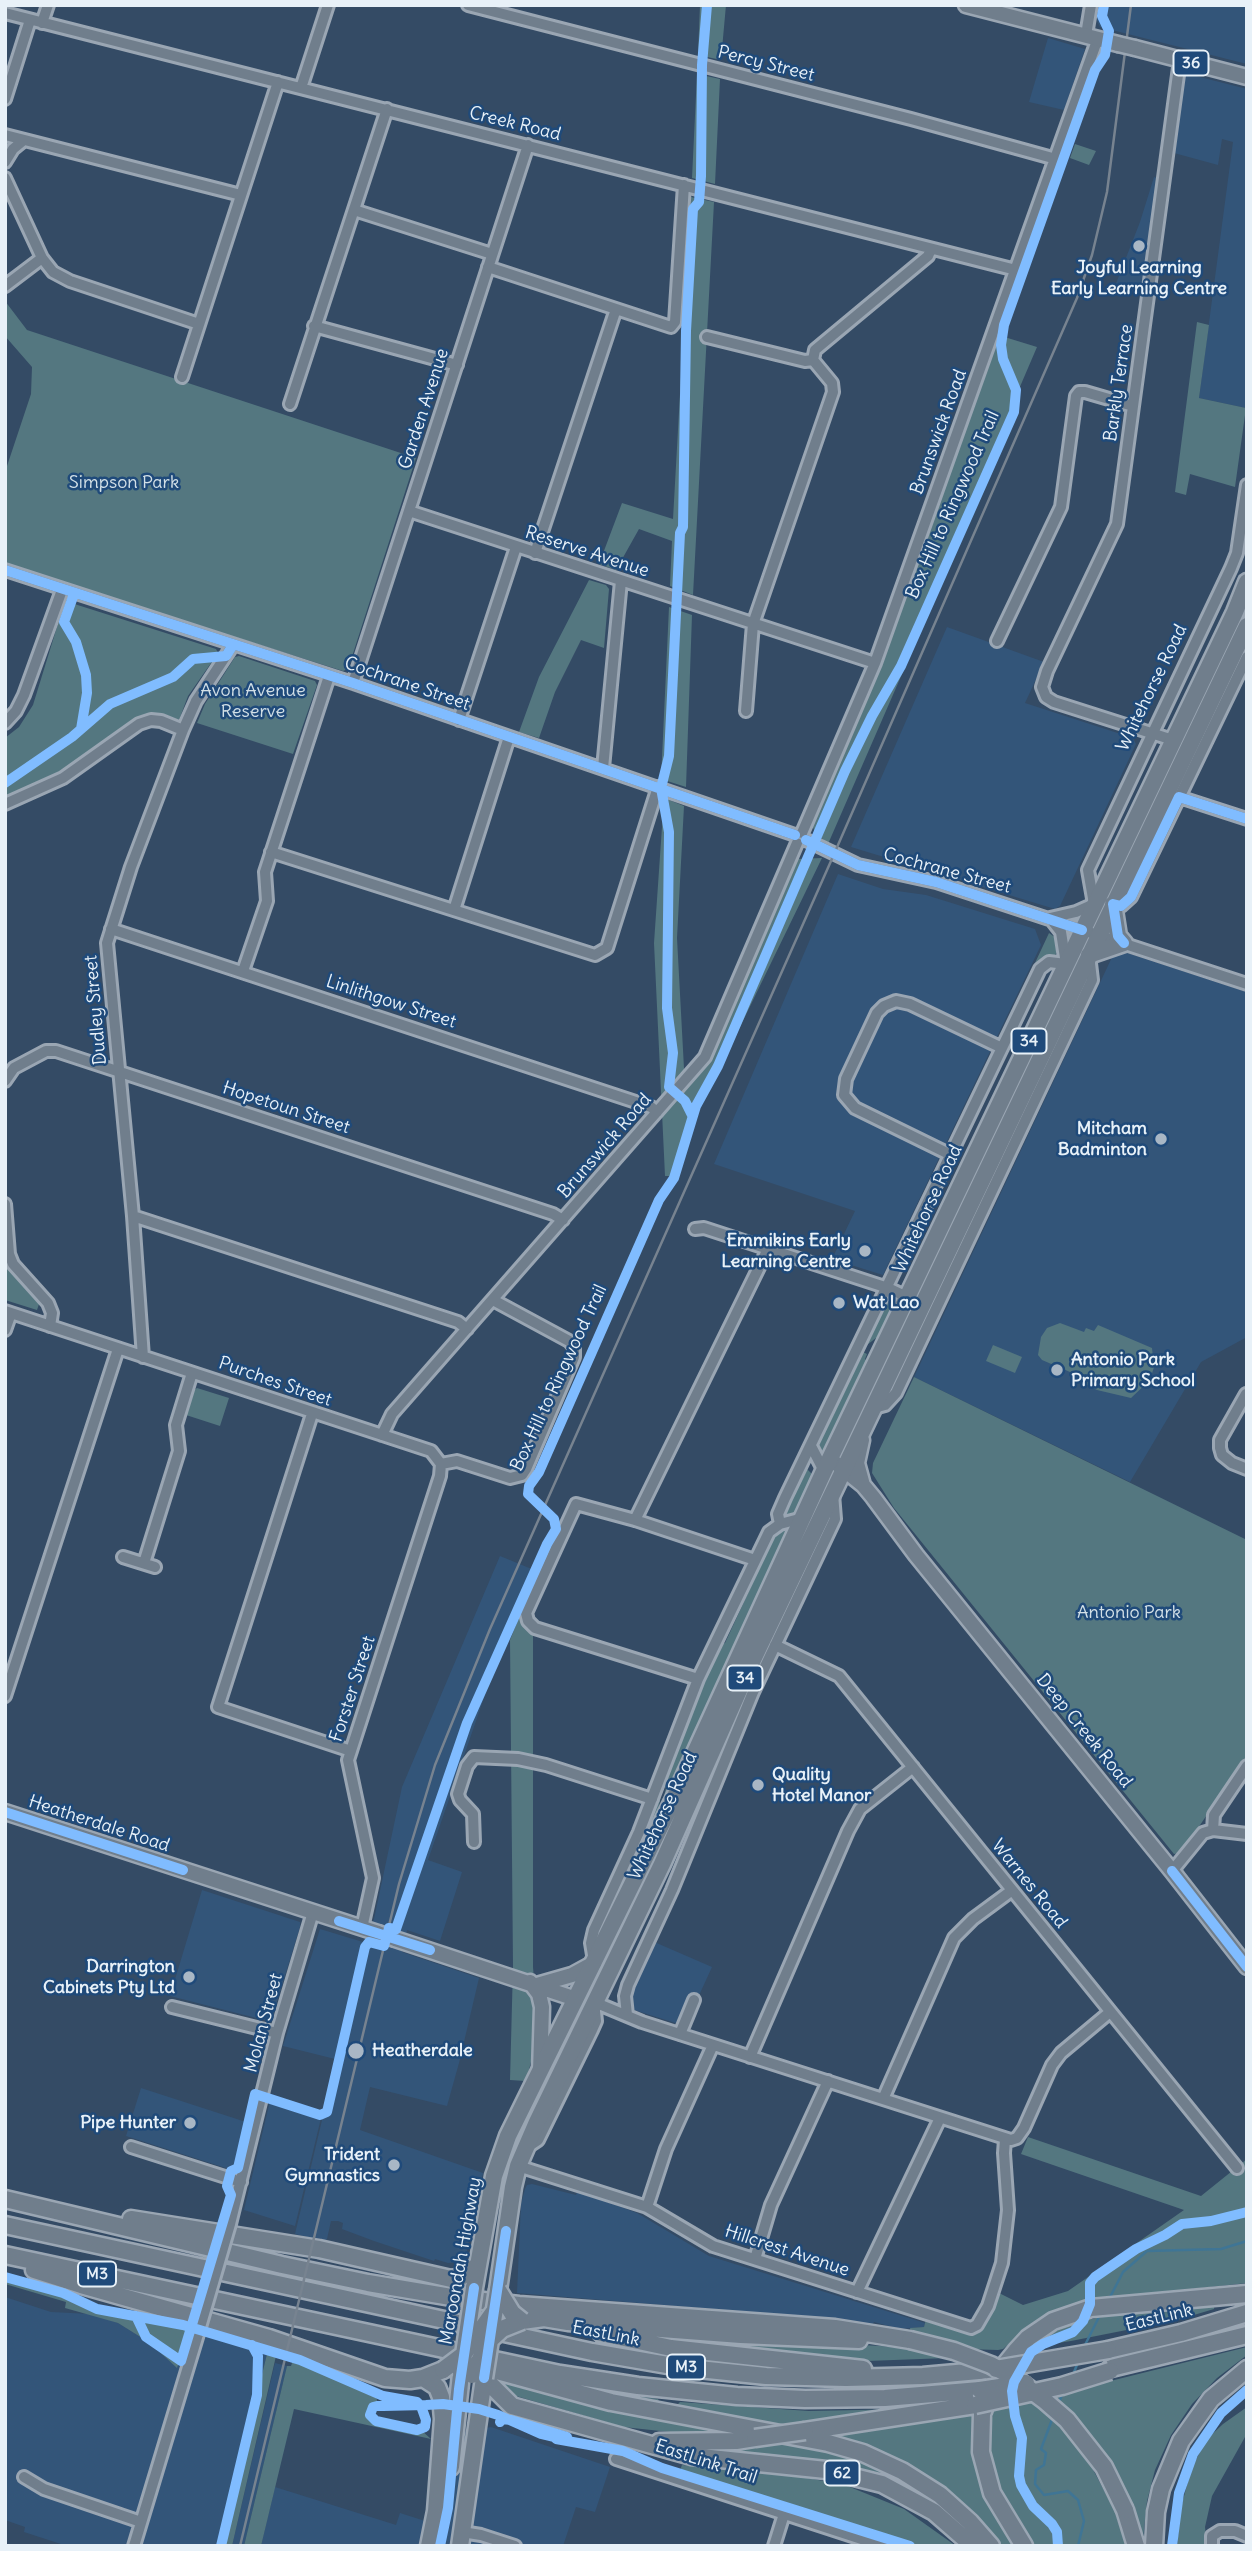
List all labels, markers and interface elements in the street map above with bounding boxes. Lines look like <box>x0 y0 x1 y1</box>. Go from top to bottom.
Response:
street label: Percy Street <box>715 42 817 86</box>
road number: 36 <box>1174 50 1208 76</box>
street label: Creek Road <box>467 102 563 146</box>
marker: Joyful Learning Early Learning Centre <box>1131 238 1147 254</box>
place label: Joyful Learning Early Learning Centre <box>1051 257 1227 300</box>
street label: Barkly Terrace <box>1100 323 1138 443</box>
street label: Garden Avenue <box>394 346 454 472</box>
street label: Brunswick Road <box>906 367 972 497</box>
street label: Box Hill to Ringwood Trail <box>902 408 1004 602</box>
park label: Simpson Park <box>69 472 179 494</box>
street label: Reserve Avenue <box>522 522 652 582</box>
street label: Whitehorse Road <box>1112 621 1192 755</box>
street label: Cochrane Street <box>341 652 473 716</box>
park label: Avon Avenue Reserve <box>200 680 306 722</box>
street label: Cochrane Street <box>881 844 1013 898</box>
street label: Dudley Street <box>80 954 112 1066</box>
street label: Linlithgow Street <box>323 971 459 1033</box>
road number: 34 <box>1012 1028 1046 1054</box>
street label: Hopetoun Street <box>220 1077 352 1139</box>
street label: Brunswick Road <box>554 1089 656 1203</box>
place label: Mitcham Badminton <box>1058 1118 1147 1160</box>
marker: Mitcham Badminton <box>1153 1131 1169 1147</box>
street label: Whitehorse Road <box>889 1142 967 1276</box>
place label: Emmikins Early Learning Centre <box>721 1230 851 1272</box>
marker: Emmikins Early Learning Centre <box>857 1243 873 1259</box>
street label: Box Hill to Ringwood Trail <box>506 1281 612 1475</box>
place label: Wat Lao <box>853 1292 919 1314</box>
marker: Wat Lao <box>831 1295 847 1311</box>
place label: Antonio Park Primary School <box>1071 1349 1195 1392</box>
street label: Purches Street <box>216 1353 334 1411</box>
marker: Antonio Park Primary School <box>1049 1362 1065 1378</box>
park label: Antonio Park <box>1077 1602 1181 1624</box>
street label: Forster Street <box>326 1633 380 1745</box>
road number: 34 <box>728 1666 762 1690</box>
street label: Deep Creek Road <box>1031 1670 1137 1792</box>
street label: Whitehorse Road <box>624 1749 702 1883</box>
place label: Quality Hotel Manor <box>772 1764 871 1806</box>
marker: Quality Hotel Manor <box>750 1777 766 1793</box>
street label: Heatherdale Road <box>26 1791 172 1857</box>
street label: Warnes Road <box>987 1835 1071 1933</box>
place label: Darrington Cabinets Pty Ltd <box>43 1956 175 1998</box>
marker: Darrington Cabinets Pty Ltd <box>181 1969 197 1985</box>
street label: Molan Street <box>240 1971 288 2075</box>
place label: Heatherdale <box>372 2040 473 2062</box>
marker: Heatherdale <box>346 2041 366 2061</box>
place label: Pipe Hunter <box>80 2112 176 2134</box>
marker: Pipe Hunter <box>182 2115 198 2131</box>
place label: Trident Gymnastics <box>285 2144 380 2186</box>
marker: Trident Gymnastics <box>386 2157 402 2173</box>
street label: Maroondah Highway <box>436 2175 486 2347</box>
street label: Hillcrest Avenue <box>722 2221 852 2281</box>
road number: M3 <box>78 2262 116 2286</box>
street label: EastLink <box>1123 2299 1195 2337</box>
street label: EastLink <box>570 2317 642 2351</box>
road number: M3 <box>667 2354 705 2380</box>
street label: EastLink Trail <box>652 2435 760 2489</box>
road number: 62 <box>824 2460 860 2486</box>

